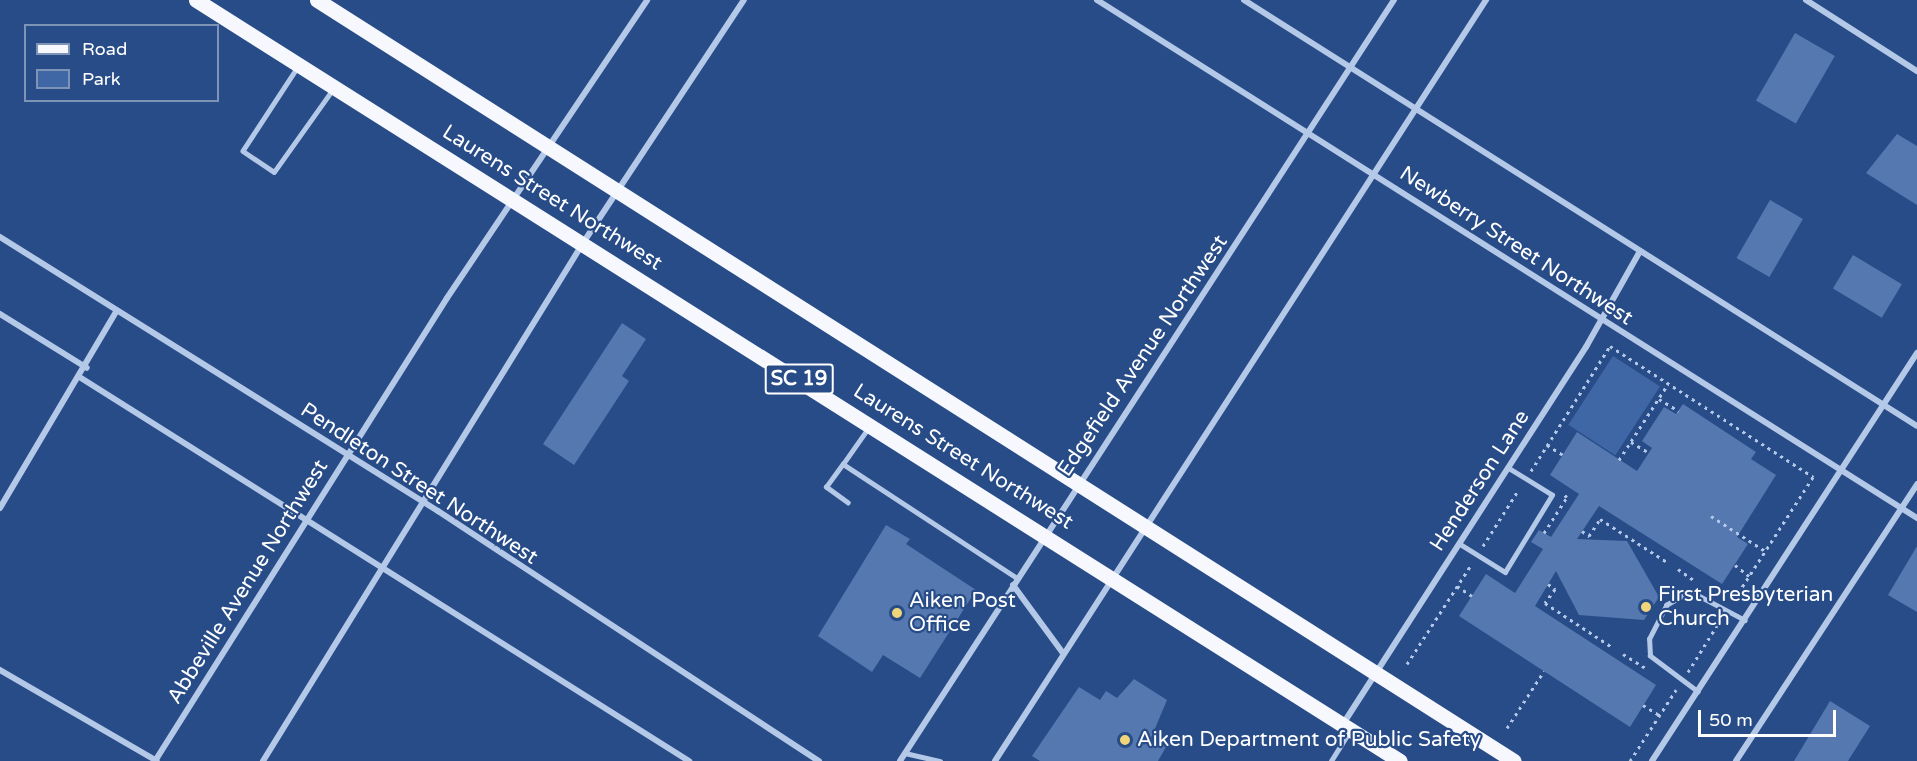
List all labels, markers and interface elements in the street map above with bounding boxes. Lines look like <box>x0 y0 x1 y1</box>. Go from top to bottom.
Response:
legend <box>24 24 219 102</box>
text: Road <box>82 38 127 60</box>
text: Park <box>82 68 120 90</box>
street label: Laurens Street Northwest <box>437 120 667 276</box>
street label: Newberry Street Northwest <box>1395 161 1637 331</box>
street label: Edgefield Avenue Northwest <box>1053 231 1233 481</box>
road number: SC 19 <box>764 362 834 396</box>
street label: Laurens Street Northwest <box>848 379 1078 535</box>
street label: Pendleton Street Northwest <box>296 398 542 570</box>
street label: Henderson Lane <box>1425 406 1535 556</box>
street label: Abbeville Avenue Northwest <box>162 455 334 709</box>
place label: First Presbyterian Church <box>1658 582 1833 632</box>
place label: Aiken Post Office <box>909 588 1016 638</box>
marker: First Presbyterian Church <box>1639 600 1653 614</box>
marker: Aiken Post Office <box>890 606 904 620</box>
scale bar <box>1701 698 1839 736</box>
text: 50 m <box>1709 709 1753 731</box>
place label: Aiken Department of Public Safety <box>1137 727 1481 753</box>
marker: Aiken Department of Public Safety <box>1118 733 1132 747</box>

